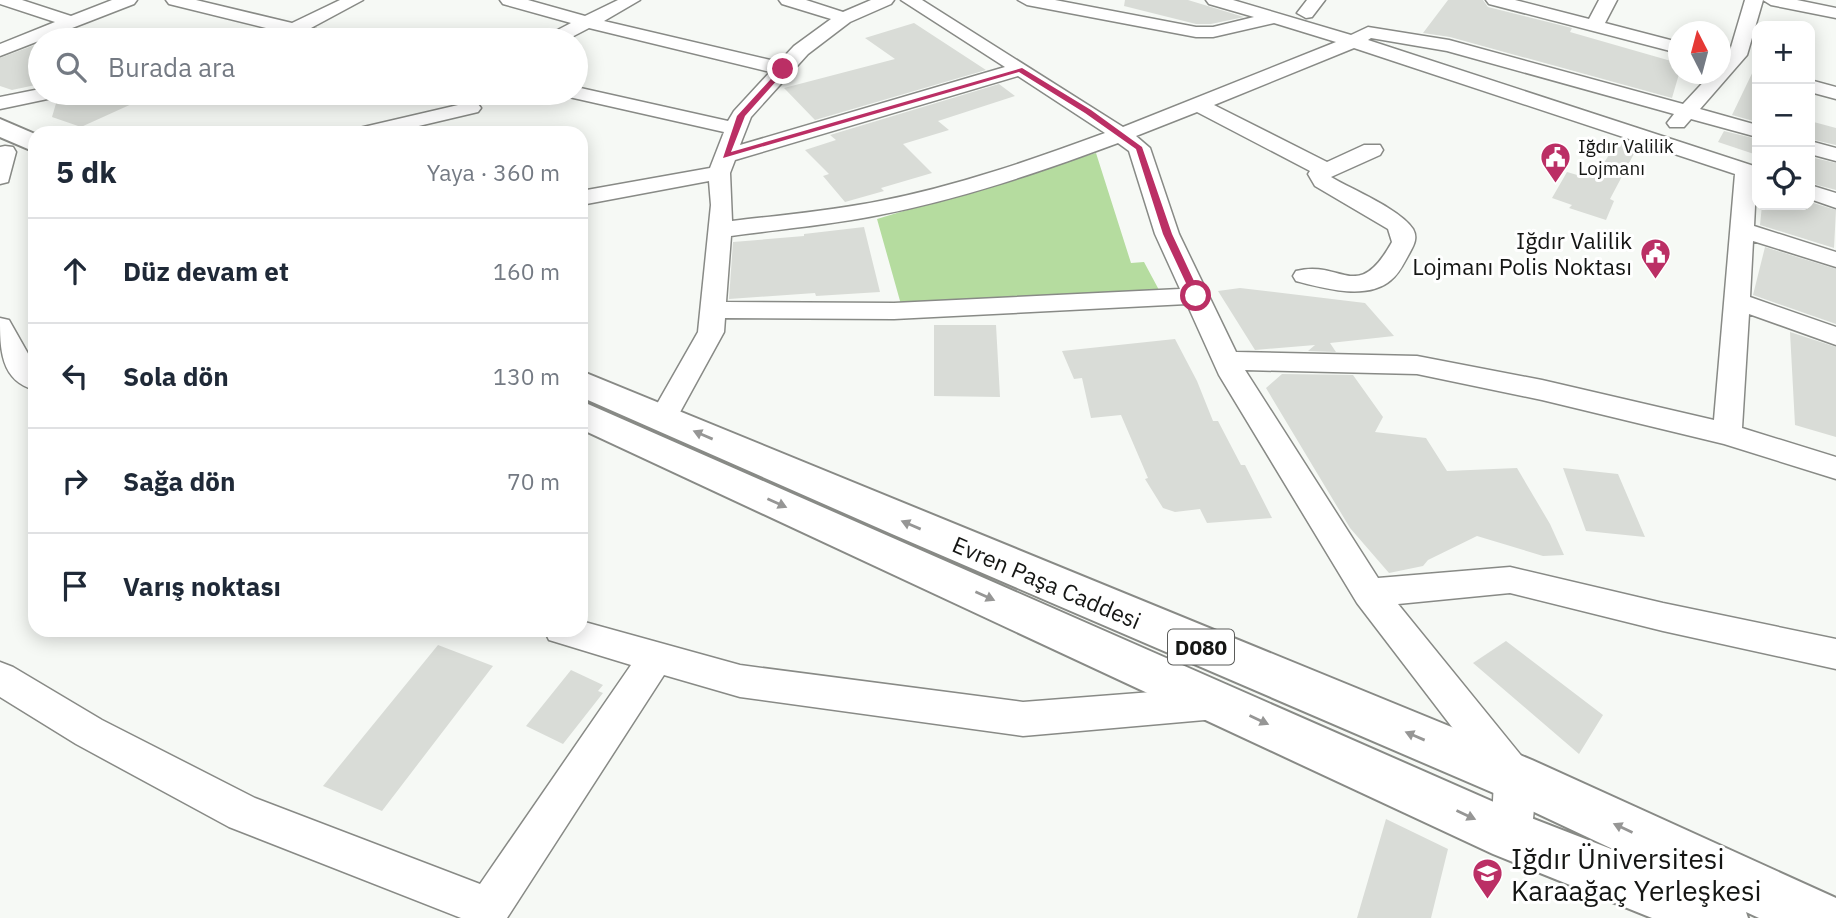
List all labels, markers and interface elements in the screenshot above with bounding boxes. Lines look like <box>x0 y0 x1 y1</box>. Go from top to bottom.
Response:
north arrow <box>1668 21 1731 84</box>
map controls <box>1752 21 1815 210</box>
button: + <box>1752 21 1815 84</box>
search box <box>28 28 588 105</box>
icon: search <box>52 48 90 86</box>
text: Burada ara <box>108 50 235 84</box>
route end <box>767 53 798 84</box>
button: − <box>1752 84 1815 147</box>
place label: Iğdır Valilik Lojmanı <box>1578 134 1674 180</box>
public building icon: Iğdır Valilik Lojmanı <box>1538 140 1572 184</box>
button: locate <box>1752 147 1815 210</box>
text: 5 dk <box>56 152 117 191</box>
text: Yaya · 360 m <box>427 157 560 187</box>
place label: Iğdır Valilik Lojmanı Polis Noktası <box>1412 225 1632 281</box>
public building icon: Iğdır Valilik Lojmanı Polis Noktası <box>1638 236 1672 280</box>
icon: ahead <box>56 252 94 290</box>
text: Düz devam et <box>123 254 289 288</box>
text: 160 m <box>493 256 560 286</box>
route start <box>1180 280 1211 311</box>
icon: left <box>56 357 94 395</box>
text: Sola dön <box>123 359 229 393</box>
text: 130 m <box>493 361 560 391</box>
one-way arrow <box>692 429 713 440</box>
icon: right <box>56 462 94 500</box>
text: Sağa dön <box>123 464 235 498</box>
text: 70 m <box>507 466 560 496</box>
one-way arrow <box>767 497 787 509</box>
one-way arrow <box>901 520 922 531</box>
street label: Evren Paşa Caddesi <box>948 529 1146 635</box>
icon: arrive <box>56 567 94 605</box>
text: Varış noktası <box>123 569 281 603</box>
one-way arrow <box>974 591 995 602</box>
road number: D080 <box>1168 630 1234 664</box>
one-way arrow <box>1249 714 1269 726</box>
one-way arrow <box>1405 730 1425 742</box>
one-way arrow <box>1456 809 1476 821</box>
one-way arrow <box>1613 822 1633 834</box>
place label: Iğdır Üniversitesi Karaağaç Yerleşkesi <box>1511 840 1762 909</box>
school or university icon: Iğdır Üniversitesi Karaağaç Yerleşkesi <box>1471 857 1505 901</box>

